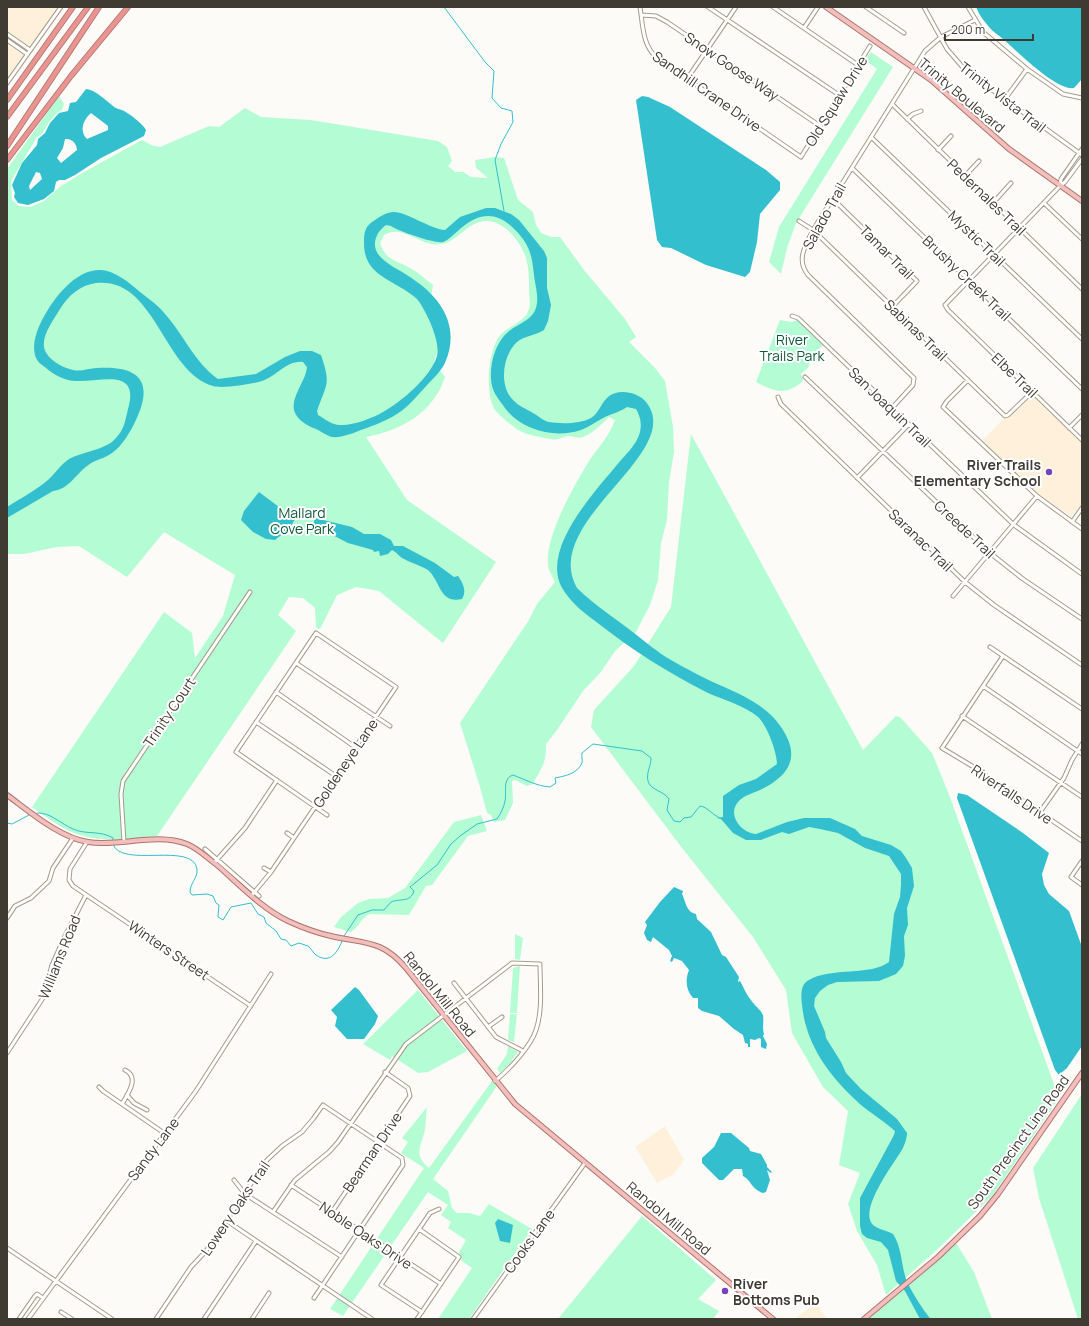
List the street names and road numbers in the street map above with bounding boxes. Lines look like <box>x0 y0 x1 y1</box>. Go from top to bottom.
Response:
street label: Snow Goose Way <box>681 27 784 105</box>
street label: Sandhill Crane Drive <box>649 46 765 136</box>
street label: Old Squaw Drive <box>801 52 871 150</box>
street label: Trinity Boulevard <box>915 53 1009 137</box>
street label: Trinity Vista Trail <box>956 57 1050 137</box>
street label: Pedernales Trail <box>944 155 1030 239</box>
street label: Salado Trail <box>798 179 850 253</box>
street label: Mystic Trail <box>944 206 1010 270</box>
street label: Tamar Trail <box>856 221 918 283</box>
street label: Brushy Creek Trail <box>919 231 1015 325</box>
street label: Sabinas Trail <box>880 295 952 365</box>
street label: Elbe Trail <box>988 348 1042 402</box>
street label: San Joaquin Trail <box>845 363 935 451</box>
street label: Creede Trail <box>930 496 1000 562</box>
street label: Saranac Trail <box>885 505 957 575</box>
street label: Trinity Court <box>139 673 200 751</box>
street label: Goldeneye Lane <box>308 715 382 811</box>
street label: Riverfalls Drive <box>968 760 1056 828</box>
street label: Williams Road <box>34 912 84 1002</box>
street label: Winters Street <box>125 916 214 984</box>
street label: Randol Mill Road <box>400 947 480 1041</box>
street label: South Precinct Line Road <box>963 1071 1073 1213</box>
street label: Bearman Drive <box>338 1108 406 1196</box>
street label: Sandy Lane <box>123 1114 183 1184</box>
street label: Lowery Oaks Trail <box>196 1157 274 1259</box>
street label: Randol Mill Road <box>623 1177 715 1259</box>
street label: Noble Oaks Drive <box>316 1197 416 1273</box>
street label: Cooks Lane <box>499 1205 559 1277</box>

